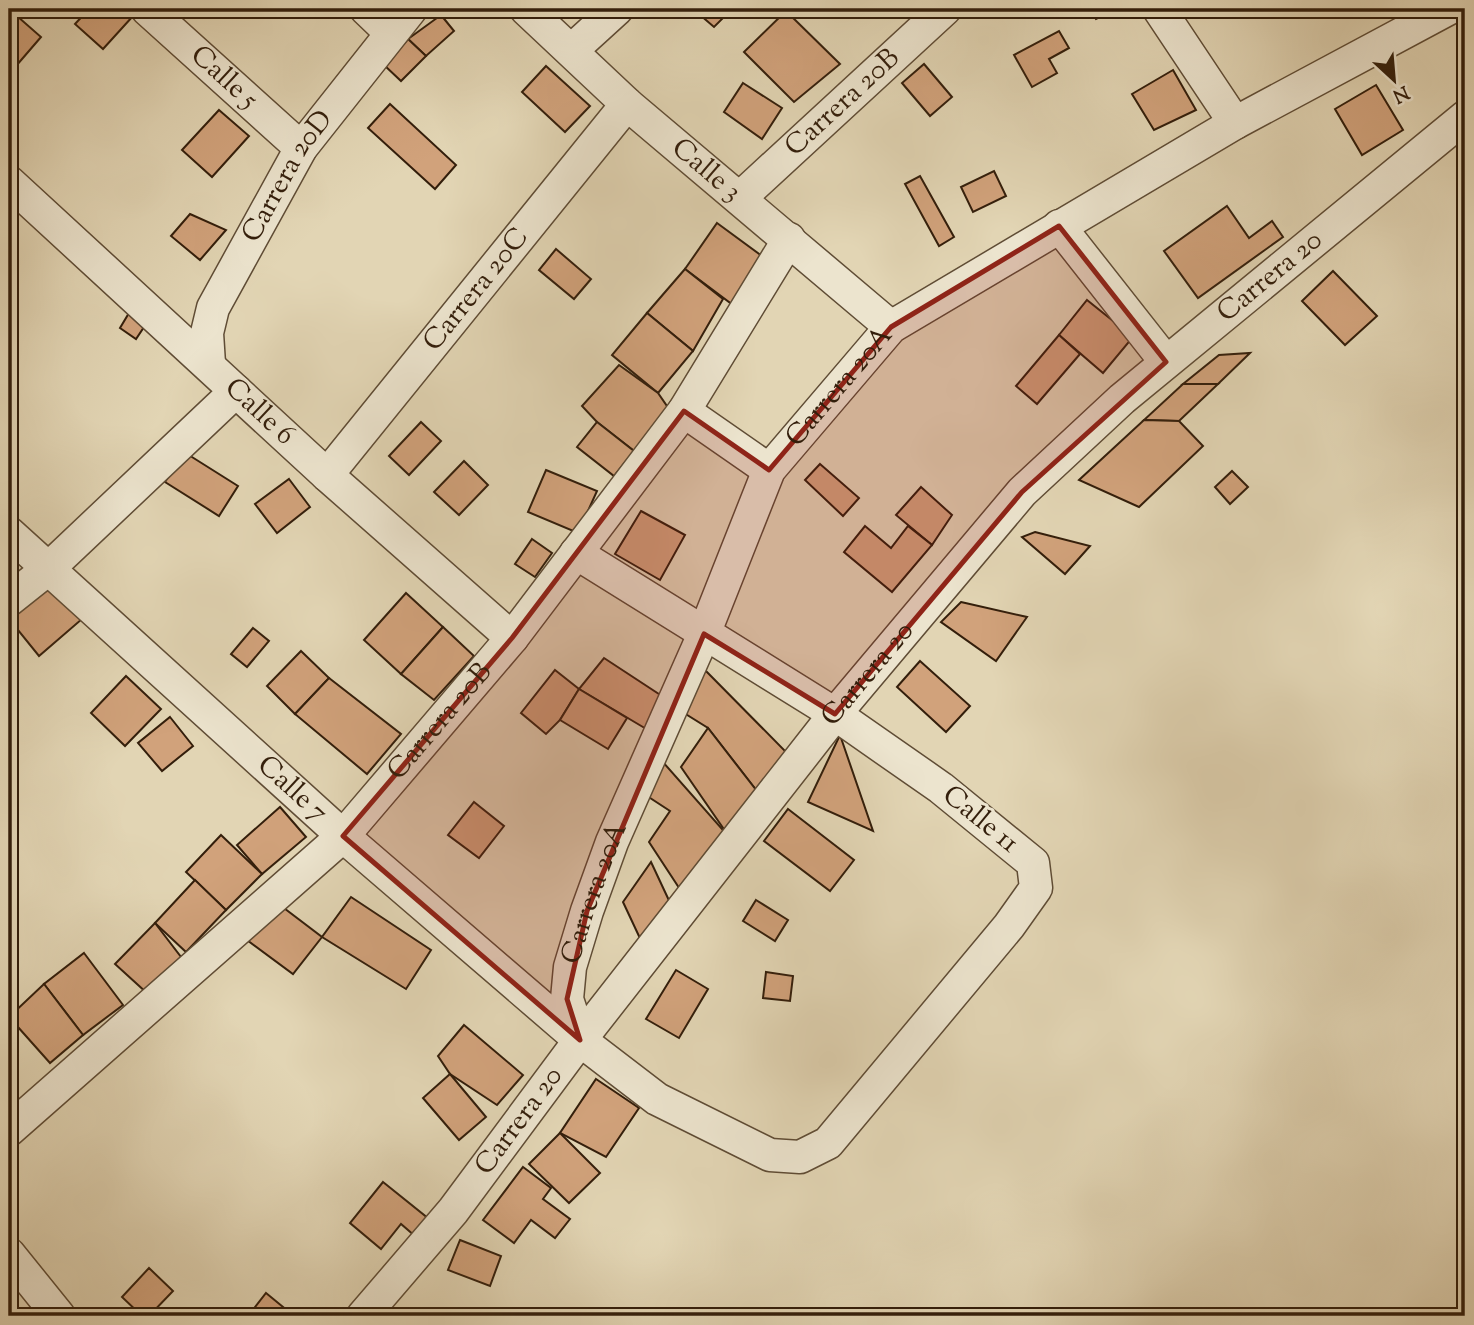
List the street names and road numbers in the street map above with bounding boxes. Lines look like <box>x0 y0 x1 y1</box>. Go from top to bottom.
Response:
street label: Calle 5 <box>181 37 267 120</box>
street label: Carrera 20B <box>777 40 909 167</box>
street label: Carrera 20D <box>233 102 343 250</box>
street label: Calle 3 <box>662 129 750 212</box>
street label: Carrera 20C <box>414 220 539 360</box>
street label: Carrera 20 <box>1209 222 1332 333</box>
street label: Carrera 20A <box>777 318 903 456</box>
street label: Calle 6 <box>215 369 303 455</box>
street label: Carrera 20 <box>812 613 924 735</box>
street label: Carrera 20B <box>379 654 502 790</box>
street label: Calle 7 <box>248 747 336 833</box>
street label: Calle 11 <box>933 777 1027 863</box>
street label: Carrera 20A <box>552 816 638 969</box>
street label: Carrera 20 <box>466 1059 573 1184</box>

